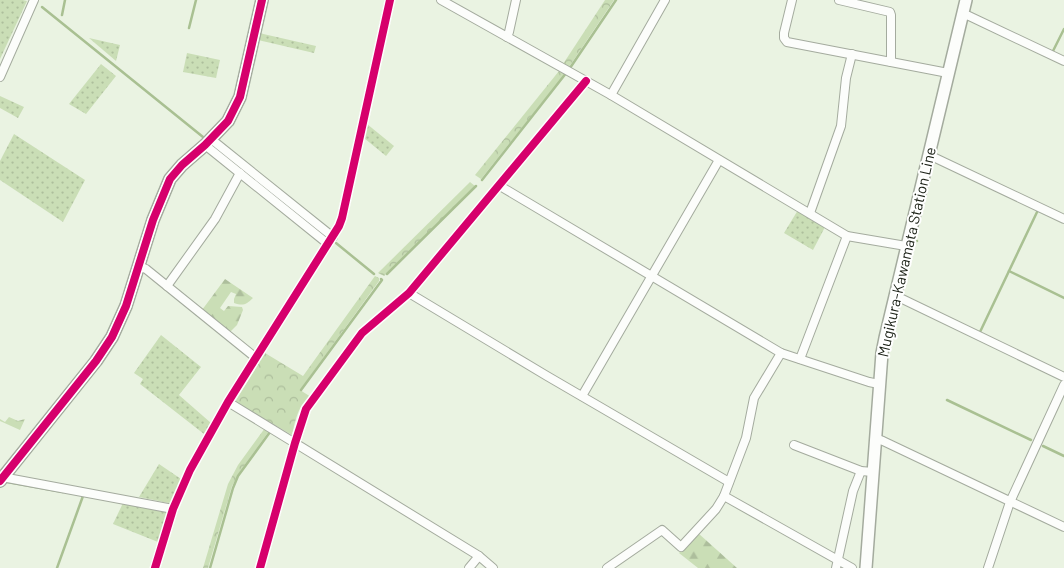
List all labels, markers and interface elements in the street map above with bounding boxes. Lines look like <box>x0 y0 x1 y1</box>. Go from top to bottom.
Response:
street label: Mugikura-Kawamata Station Line <box>873 145 939 359</box>

